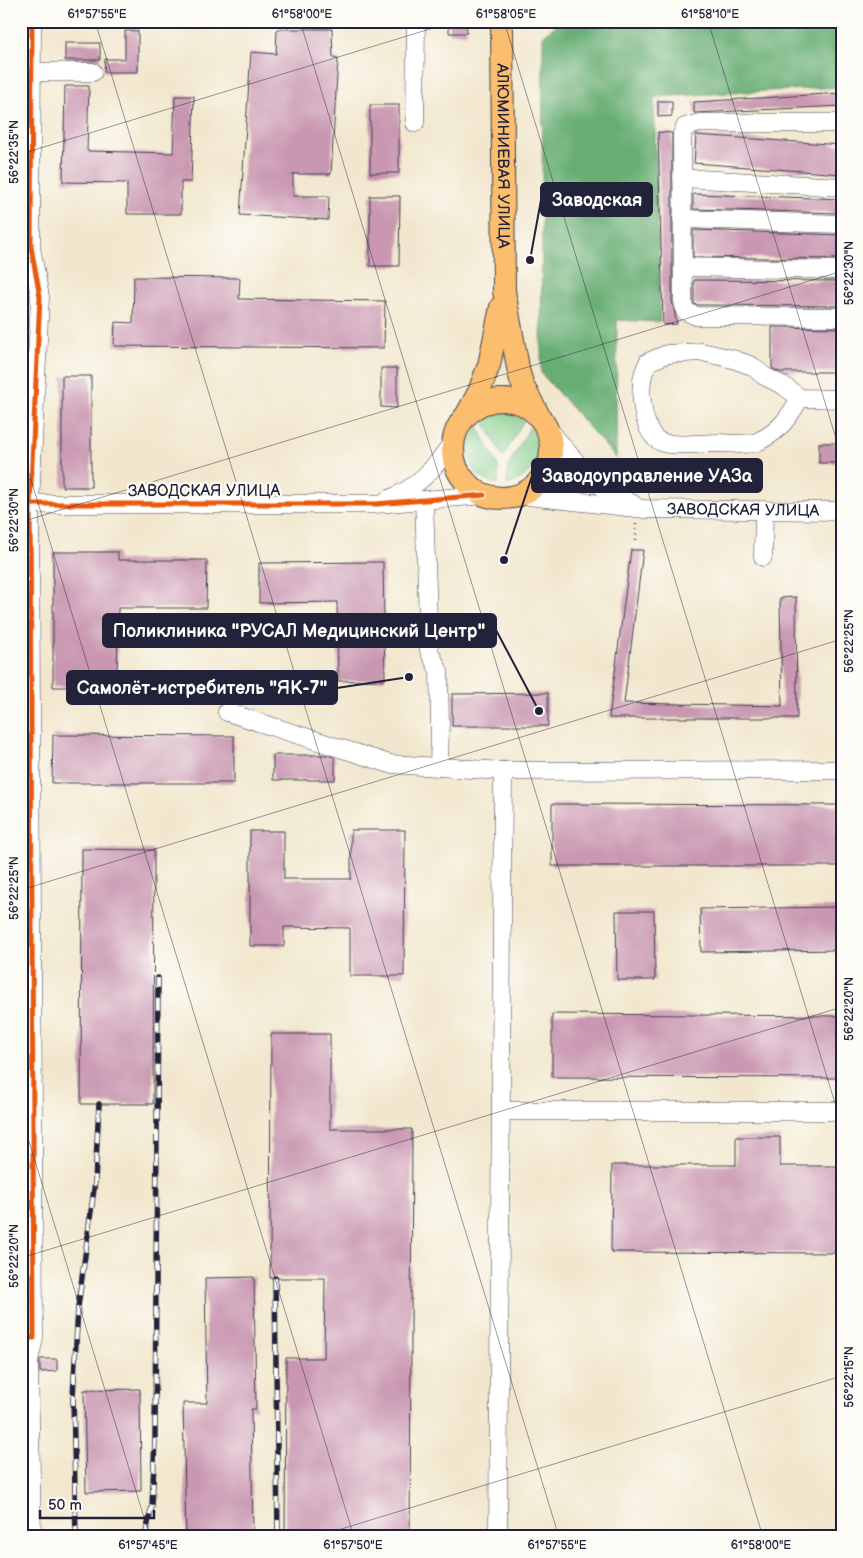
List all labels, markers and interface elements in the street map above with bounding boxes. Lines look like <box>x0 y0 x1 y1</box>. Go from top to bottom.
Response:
text: 61°57'55"E <box>67 7 127 22</box>
text: 61°58'00"E <box>272 7 332 22</box>
text: 61°58'05"E <box>476 7 536 22</box>
text: 61°58'10"E <box>681 7 739 22</box>
street label: АЛЮМИНИЕВАЯ УЛИЦА <box>493 63 513 249</box>
text: 56°22'35"N <box>7 120 22 184</box>
callout: Заводская <box>541 183 652 216</box>
text: Заводская <box>552 190 642 211</box>
text: 56°22'30"N <box>842 241 857 305</box>
callout: Заводоуправление УАЗа <box>532 459 762 492</box>
text: Заводоуправление УАЗа <box>542 466 753 487</box>
street label: ЗАВОДСКАЯ УЛИЦА <box>128 482 280 501</box>
text: 56°22'30"N <box>7 488 22 552</box>
street label: ЗАВОДСКАЯ УЛИЦА <box>667 500 820 520</box>
text: 56°22'25"N <box>842 609 857 673</box>
callout: Поликлиника "РУСАЛ Медицинский Центр" <box>103 614 496 647</box>
text: Поликлиника "РУСАЛ Медицинский Центр" <box>113 621 485 642</box>
callout: Самолёт-истребитель "ЯК-7" <box>67 671 337 704</box>
text: Самолёт-истребитель "ЯК-7" <box>77 678 327 699</box>
text: 56°22'25"N <box>7 856 22 920</box>
text: 56°22'20"N <box>842 977 857 1041</box>
text: 56°22'20"N <box>7 1224 22 1288</box>
text: 56°22'15"N <box>842 1346 857 1408</box>
scale bar <box>40 1488 154 1520</box>
text: 50 m <box>48 1496 82 1515</box>
text: 61°57'45"E <box>118 1538 178 1553</box>
text: 61°57'50"E <box>323 1538 383 1553</box>
text: 61°57'55"E <box>527 1538 587 1553</box>
text: 61°58'00"E <box>731 1538 791 1553</box>

